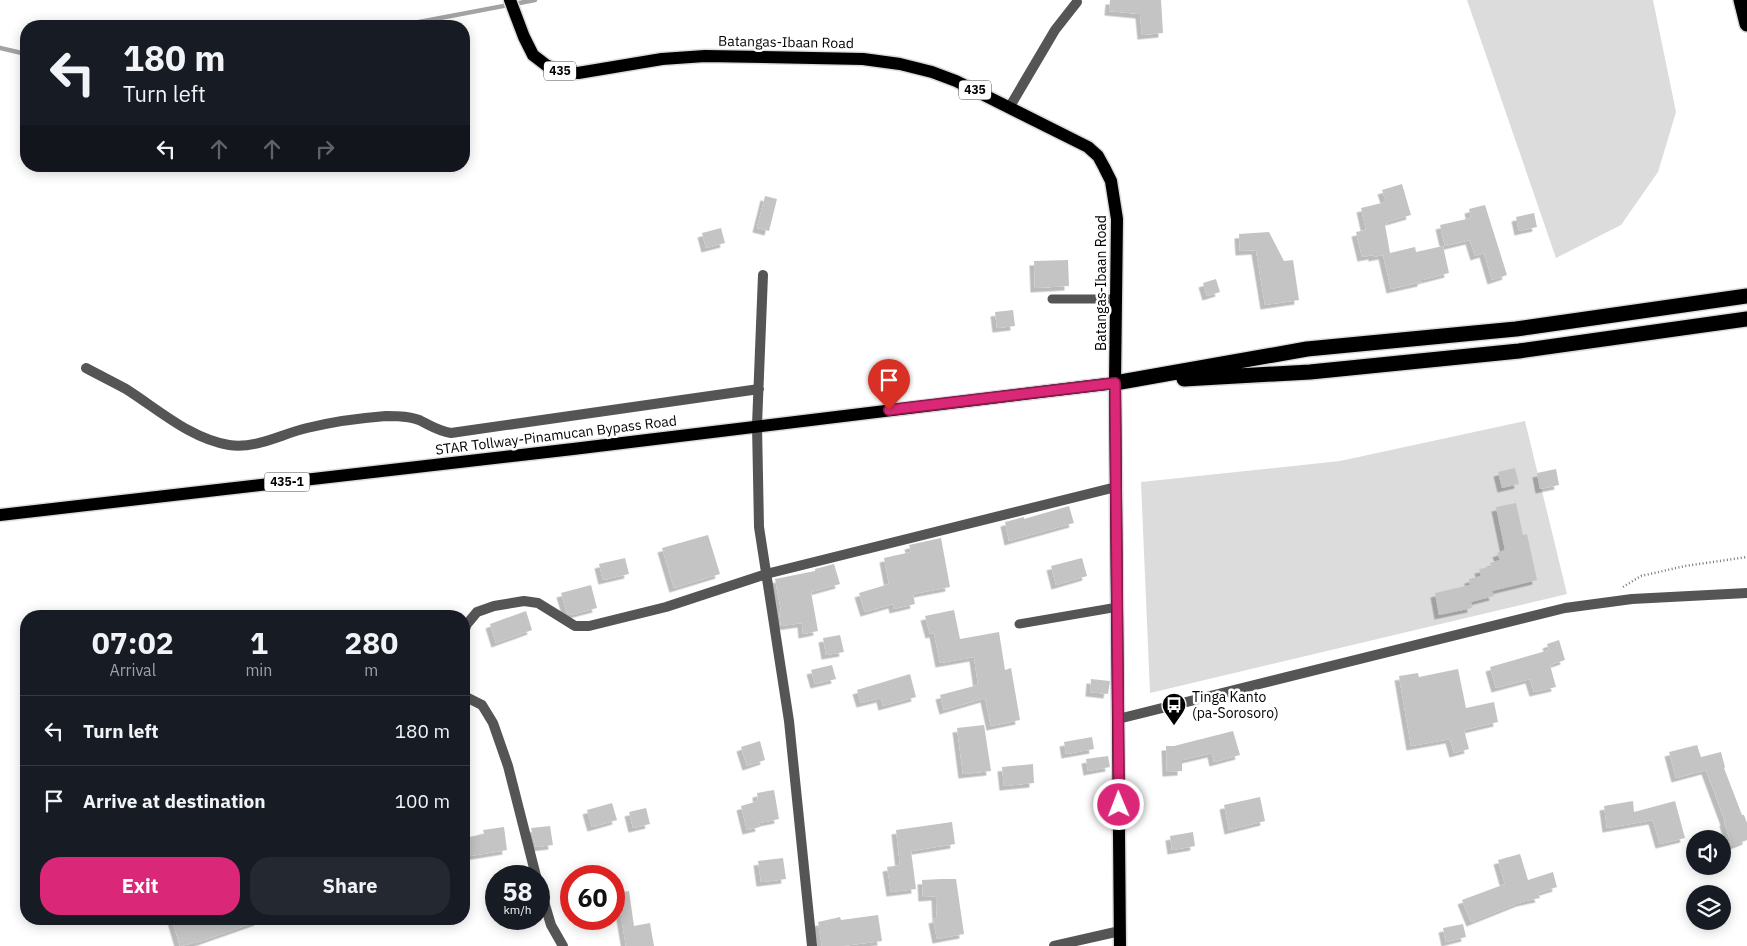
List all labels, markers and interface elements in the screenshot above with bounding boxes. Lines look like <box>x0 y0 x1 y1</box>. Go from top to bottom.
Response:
street label: Batangas-Ibaan Road <box>718 32 854 52</box>
text: 180 m <box>123 35 226 81</box>
icon: left <box>40 40 105 105</box>
road number: 435 <box>544 61 576 80</box>
text: Turn left <box>123 79 206 108</box>
road number: 435 <box>959 80 991 100</box>
icon: left <box>152 135 180 163</box>
icon: ahead <box>205 135 233 163</box>
icon: ahead <box>258 135 286 163</box>
icon: right <box>311 135 339 163</box>
street label: Batangas-Ibaan Road <box>1092 215 1110 351</box>
pin <box>868 359 910 410</box>
icon: arrive <box>875 366 903 394</box>
street label: STAR Tollway-Pinamucan Bypass Road <box>434 411 678 459</box>
road number: 435-1 <box>264 472 310 492</box>
text: 07:02 <box>92 623 174 662</box>
text: 1 <box>250 623 268 662</box>
text: 280 <box>344 623 398 662</box>
text: Arrival <box>109 660 156 680</box>
text: min <box>245 660 272 680</box>
text: m <box>364 660 378 680</box>
place label: Tinga Kanto (pa-Sorosoro) <box>1192 688 1279 722</box>
bus stop icon: Tinga Kanto (pa-Sorosoro) <box>1161 692 1187 726</box>
icon: left <box>40 717 68 745</box>
text: Turn left <box>83 719 159 743</box>
text: 180 m <box>395 719 450 743</box>
position arrow <box>1092 778 1144 830</box>
icon: arrive <box>40 787 68 815</box>
text: Arrive at destination <box>83 789 266 813</box>
text: 100 m <box>395 789 450 813</box>
map controls <box>1686 830 1731 930</box>
button: sound <box>1686 830 1731 875</box>
button: Exit <box>40 857 240 915</box>
button: Share <box>250 857 450 915</box>
speed limit sign: 60 <box>560 865 625 930</box>
text: 58 <box>502 875 533 908</box>
button: layers <box>1686 885 1731 930</box>
text: km/h <box>503 902 532 917</box>

